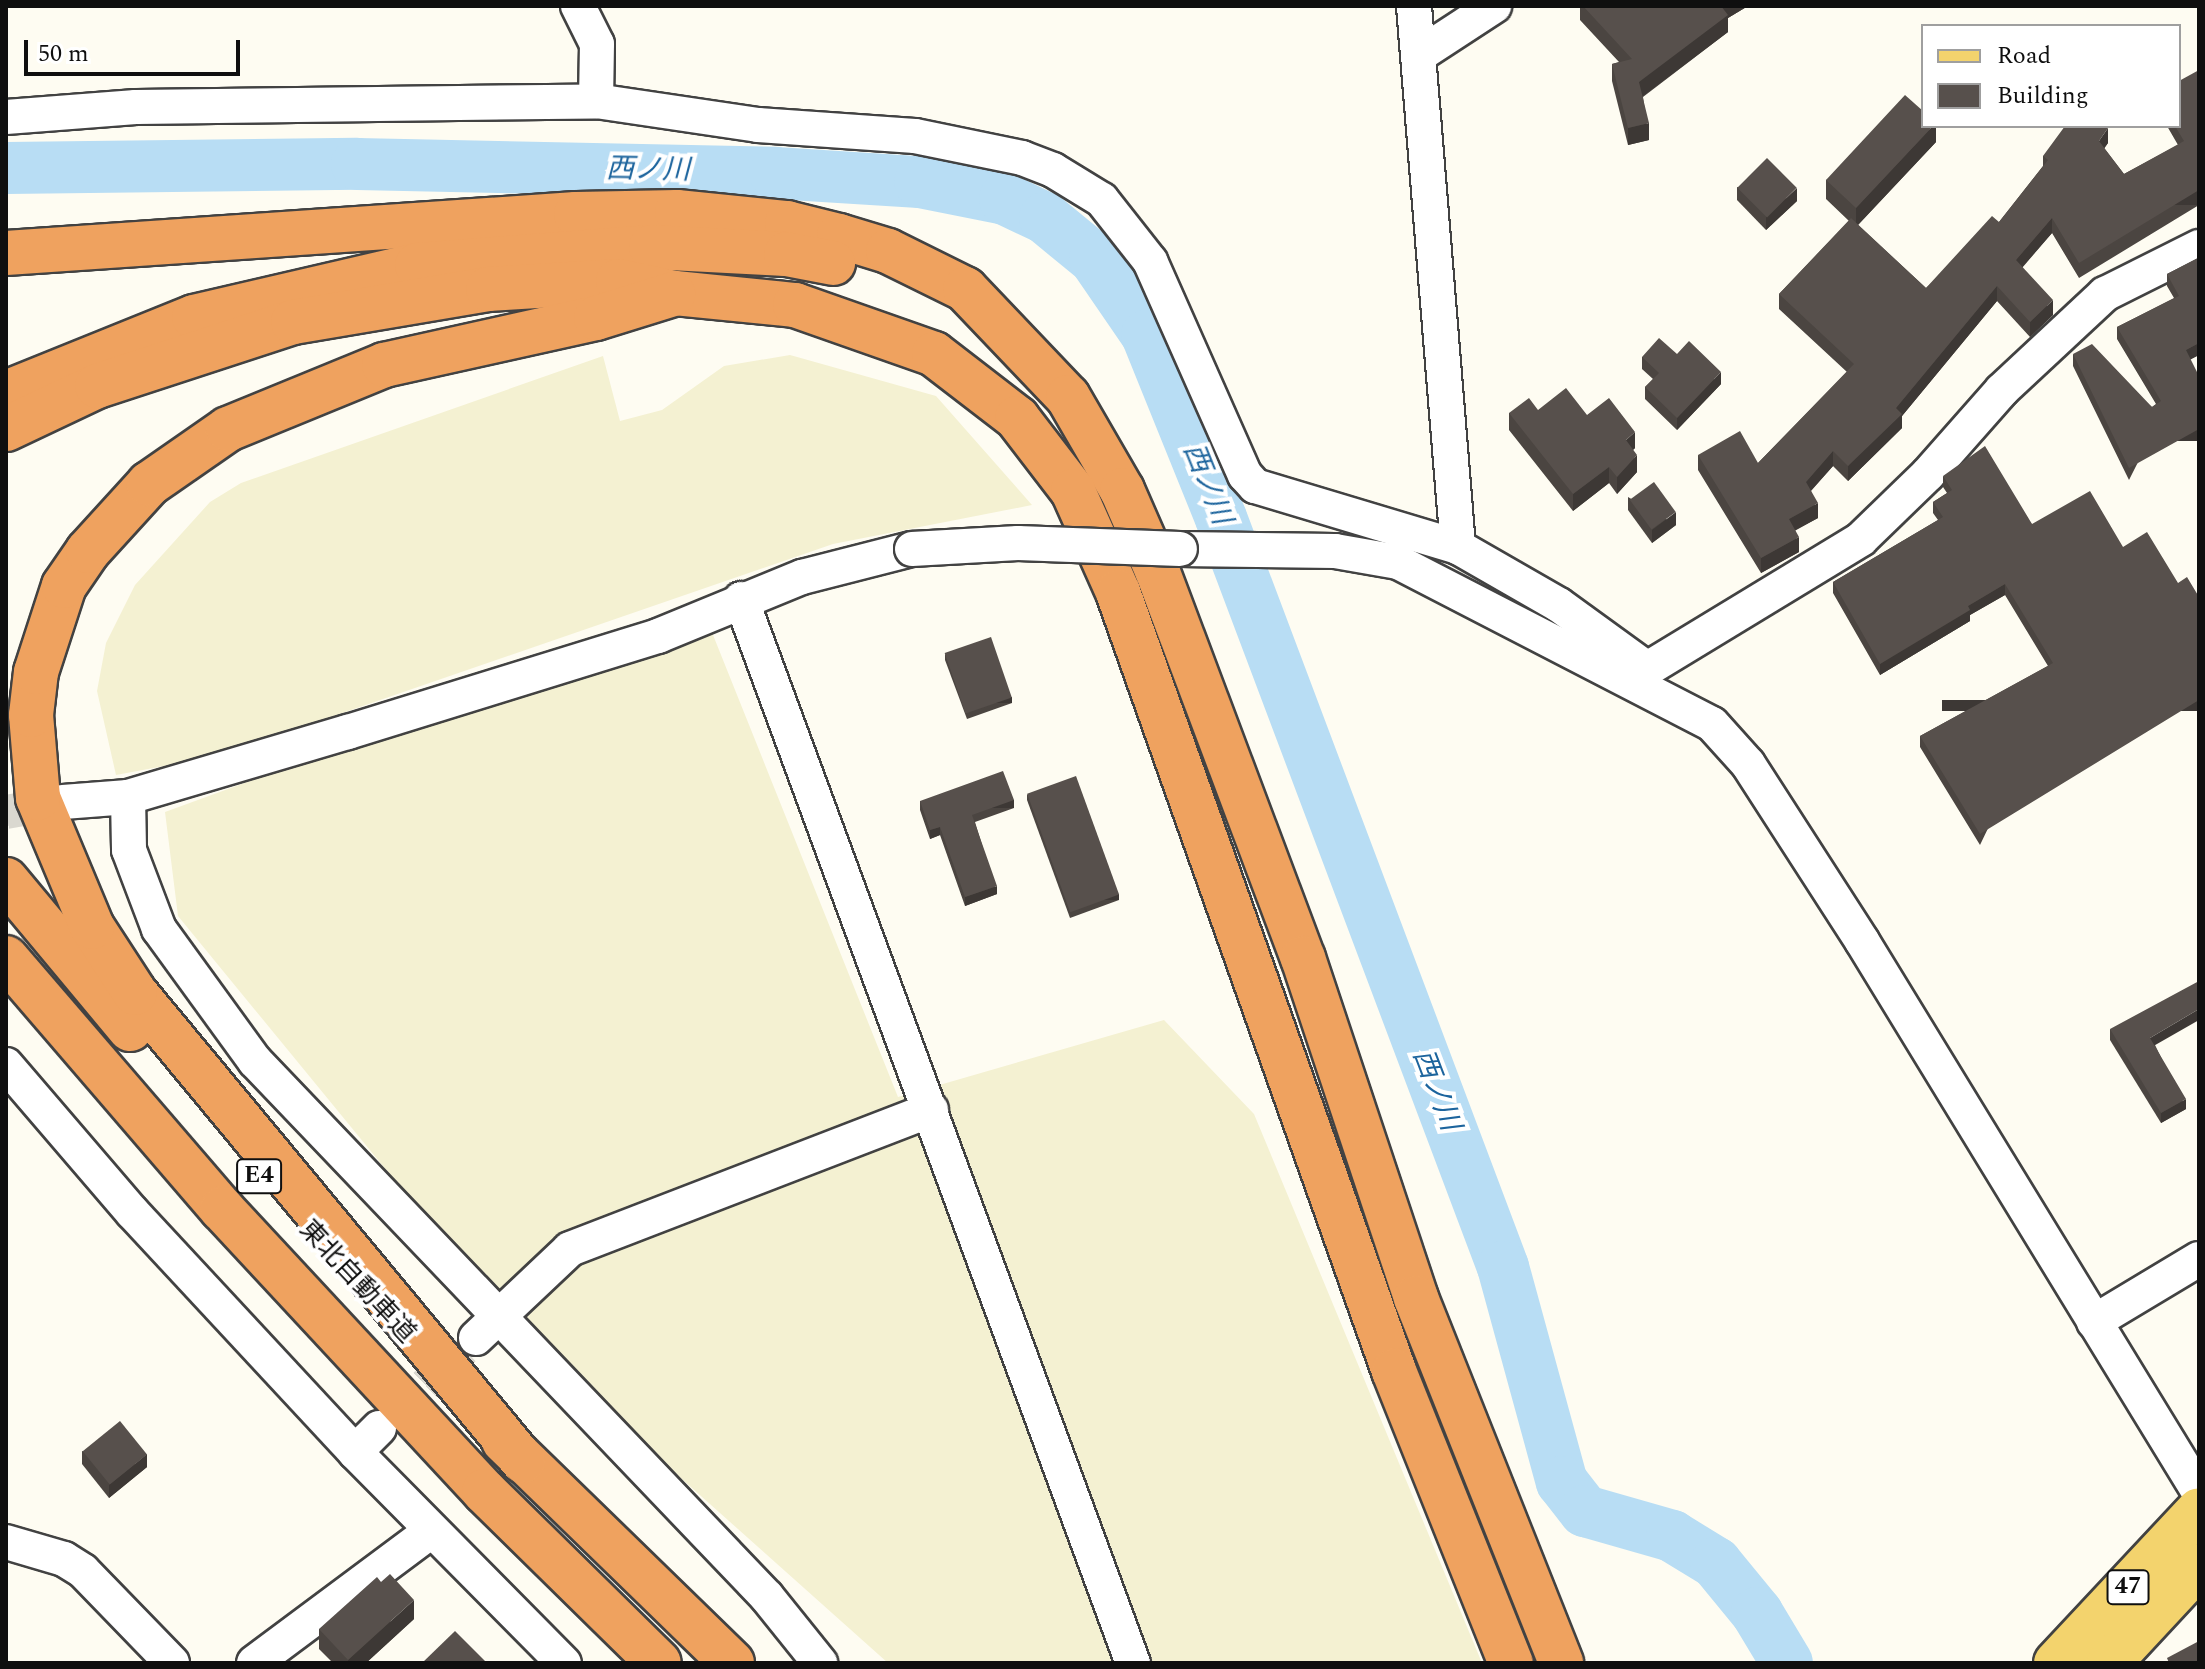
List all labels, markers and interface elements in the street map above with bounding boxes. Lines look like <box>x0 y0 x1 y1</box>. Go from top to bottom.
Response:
scale bar <box>28 24 244 74</box>
legend <box>1921 24 2181 128</box>
text: 50 m <box>38 36 89 72</box>
text: Road <box>1997 38 2051 74</box>
text: Building <box>1997 78 2089 114</box>
water label: 西ノ川 <box>606 152 690 188</box>
water label: 西ノ川 <box>1176 439 1238 529</box>
water label: 西ノ川 <box>1405 1045 1467 1135</box>
road number: E4 <box>235 1156 283 1196</box>
street label: 東北自動車道 <box>292 1214 422 1350</box>
road number: 47 <box>2106 1567 2150 1607</box>

